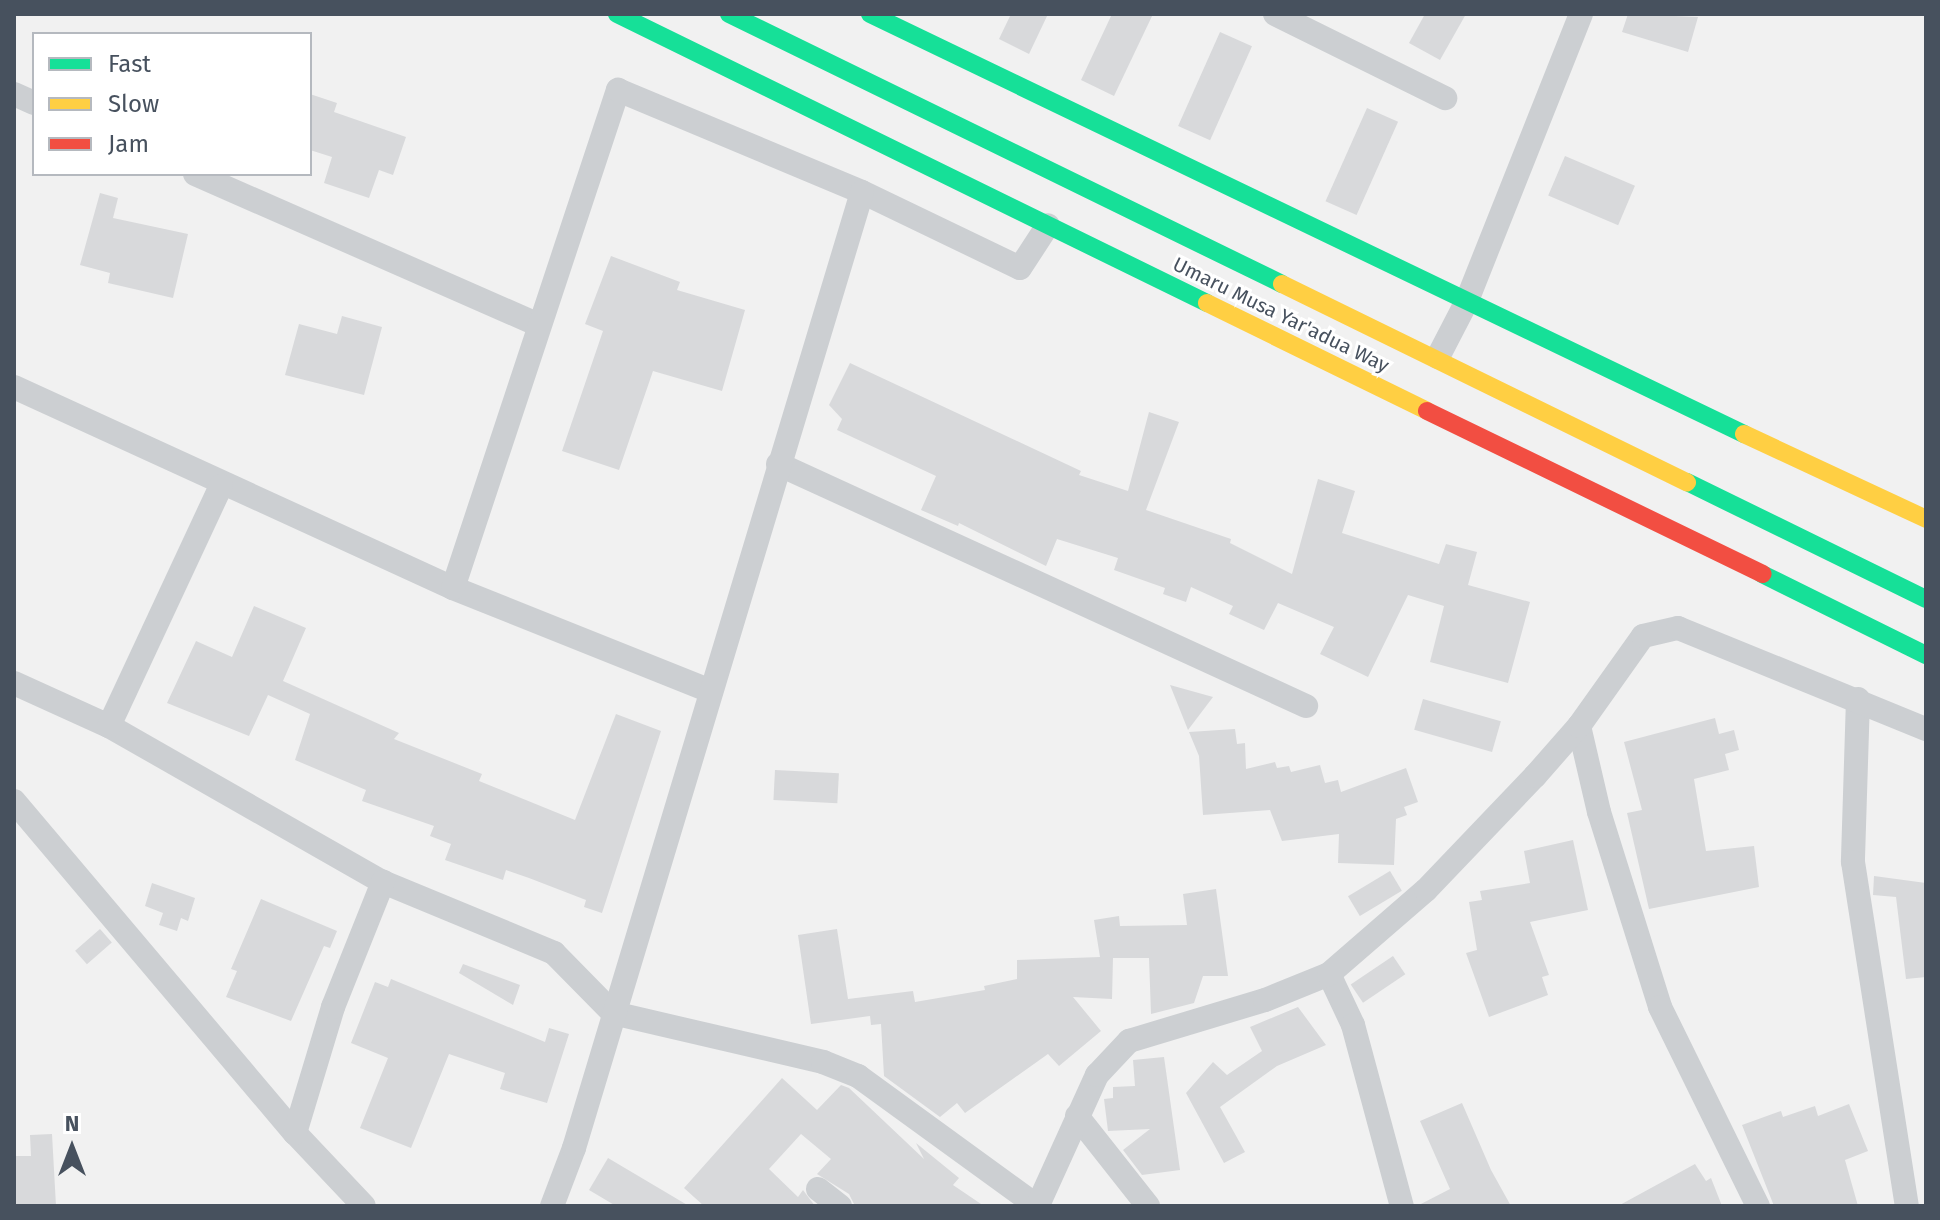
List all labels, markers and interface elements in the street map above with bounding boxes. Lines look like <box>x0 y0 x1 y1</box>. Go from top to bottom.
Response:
legend <box>32 32 312 176</box>
text: Fast <box>108 50 151 78</box>
text: Slow <box>108 90 159 118</box>
text: Jam <box>108 130 149 158</box>
street label: Umaru Musa Yar'adua Way <box>1169 252 1393 378</box>
north arrow <box>32 1108 112 1188</box>
text: N <box>65 1110 79 1137</box>

